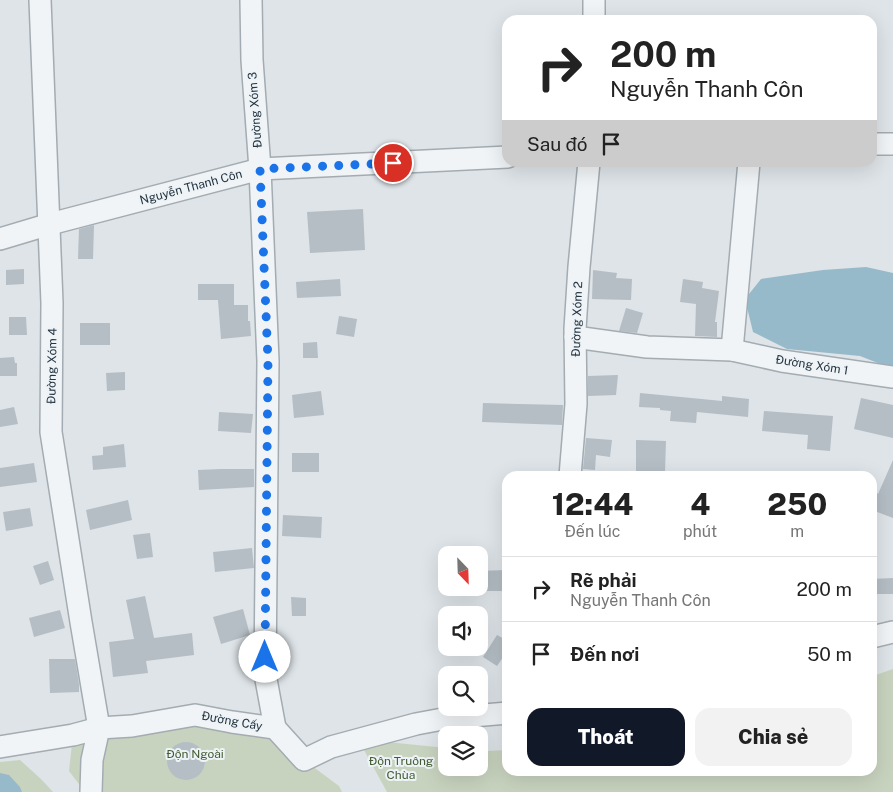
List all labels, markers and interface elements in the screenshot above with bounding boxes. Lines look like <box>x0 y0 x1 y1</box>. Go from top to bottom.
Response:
text: 200 m <box>610 34 716 75</box>
icon: right <box>527 35 592 100</box>
street label: Đường Xóm 3 <box>245 72 265 148</box>
text: Nguyễn Thanh Côn <box>610 76 803 102</box>
icon: arrive <box>597 130 625 158</box>
text: Sau đó <box>527 133 587 155</box>
pin <box>372 142 414 184</box>
icon: arrive <box>379 149 407 177</box>
street label: Nguyễn Thanh Côn <box>138 167 244 207</box>
street label: Đường Xóm 2 <box>569 281 585 357</box>
street label: Đường Xóm 4 <box>44 327 60 404</box>
street label: Đường Xóm 1 <box>775 352 849 378</box>
text: 12:44 <box>552 486 633 522</box>
text: 4 <box>690 486 710 522</box>
text: 250 <box>767 486 827 522</box>
text: Đến lúc <box>565 522 621 541</box>
text: phút <box>683 522 717 541</box>
text: m <box>790 522 804 541</box>
north arrow <box>438 546 488 596</box>
map controls <box>438 546 488 776</box>
text: Rẽ phải <box>570 569 637 591</box>
icon: right <box>527 575 555 603</box>
text: 200 m <box>796 578 852 600</box>
text: Nguyễn Thanh Côn <box>570 591 711 610</box>
button: sound <box>438 606 488 656</box>
position arrow <box>238 630 290 682</box>
icon: arrive <box>527 640 555 668</box>
text: Đến nơi <box>570 643 639 665</box>
text: 50 m <box>807 643 852 665</box>
button: search <box>438 666 488 716</box>
button: Thoát <box>527 708 685 766</box>
button: Chia sẻ <box>695 708 852 766</box>
street label: Đường Cấy <box>200 709 264 733</box>
button: layers <box>438 726 488 776</box>
park label: Độn Ngoài <box>166 747 224 761</box>
park label: Độn Truông Chùa <box>369 754 433 782</box>

